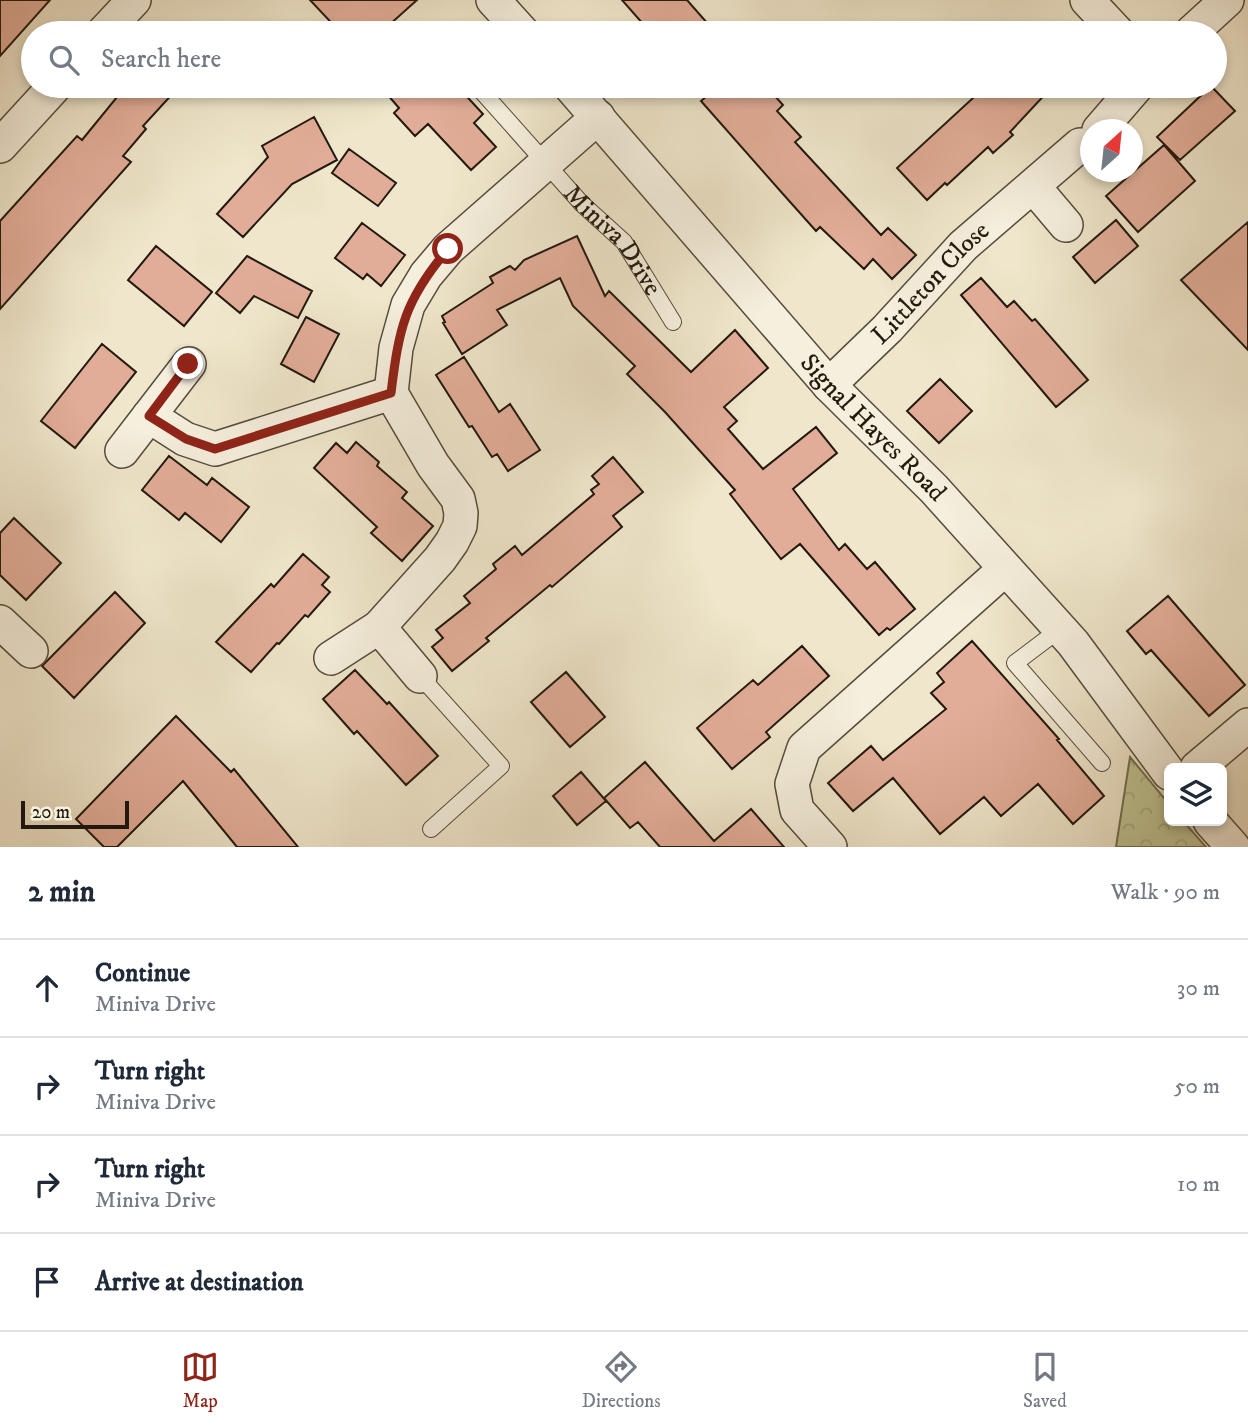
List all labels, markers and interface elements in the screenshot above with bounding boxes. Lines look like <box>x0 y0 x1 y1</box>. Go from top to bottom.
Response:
search box <box>21 21 1227 98</box>
icon: search <box>45 41 83 79</box>
text: Search here <box>101 43 221 76</box>
north arrow <box>1080 119 1143 182</box>
street label: Miniva Drive <box>556 178 669 302</box>
street label: Littleton Close <box>864 214 996 352</box>
route start <box>432 233 463 264</box>
street label: Signal Hayes Road <box>793 347 954 508</box>
route end <box>172 348 203 379</box>
map controls <box>1164 763 1227 826</box>
button: layers <box>1164 763 1227 826</box>
scale bar <box>21 798 130 830</box>
text: 20 m <box>32 801 70 824</box>
text: 2 min <box>28 874 95 911</box>
text: Walk · 90 m <box>1111 878 1220 907</box>
text: Continue <box>95 957 190 990</box>
icon: ahead <box>28 969 66 1007</box>
text: 30 m <box>1177 974 1220 1003</box>
text: Miniva Drive <box>95 990 216 1019</box>
text: Turn right <box>95 1055 205 1088</box>
icon: right <box>28 1067 66 1105</box>
text: 50 m <box>1174 1072 1220 1101</box>
text: Miniva Drive <box>95 1088 216 1117</box>
text: Turn right <box>95 1153 205 1186</box>
icon: right <box>28 1165 66 1203</box>
text: 10 m <box>1177 1170 1220 1199</box>
text: Miniva Drive <box>95 1186 216 1215</box>
icon: arrive <box>28 1263 66 1301</box>
text: Arrive at destination <box>95 1266 304 1299</box>
tab: Map <box>181 1348 219 1413</box>
tab: Directions <box>582 1348 661 1413</box>
tab: Saved <box>1023 1348 1067 1413</box>

